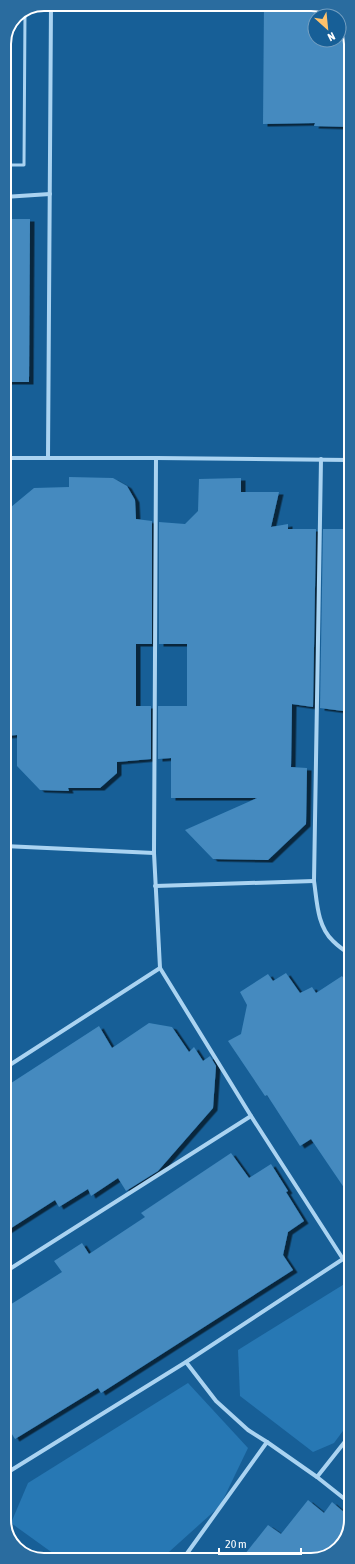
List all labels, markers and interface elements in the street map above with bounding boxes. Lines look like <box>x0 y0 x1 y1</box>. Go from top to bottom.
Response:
north arrow <box>307 8 347 48</box>
text: N <box>326 30 337 44</box>
scale bar <box>219 1530 301 1556</box>
text: 20 m <box>225 1537 247 1551</box>

